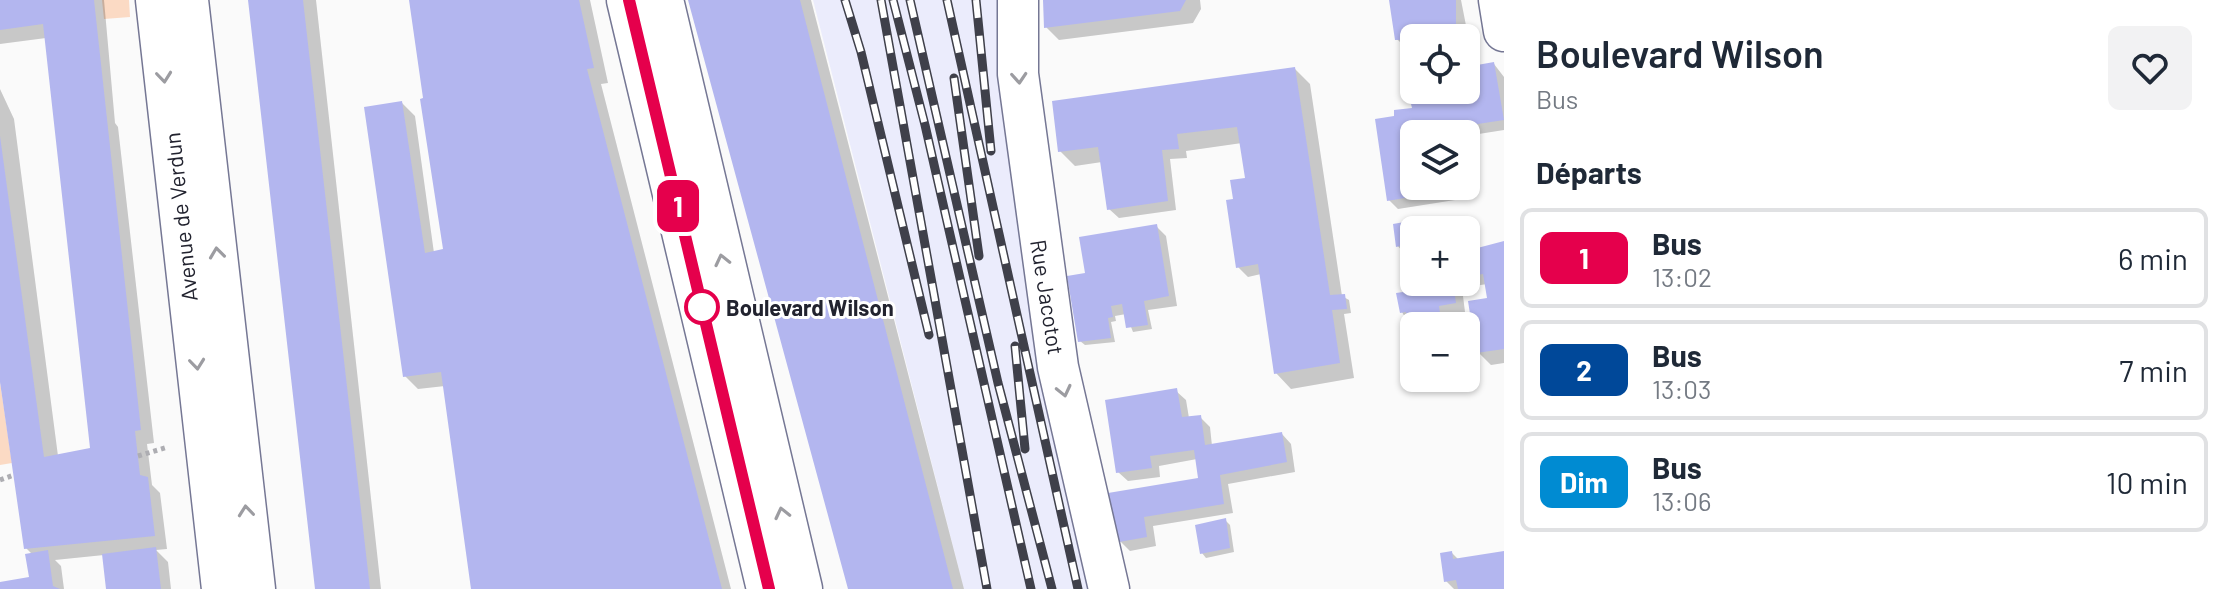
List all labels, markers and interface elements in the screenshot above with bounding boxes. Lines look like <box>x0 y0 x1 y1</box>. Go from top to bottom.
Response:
map controls <box>1400 24 1480 392</box>
button: locate <box>1400 24 1480 104</box>
button: heart <box>2108 26 2192 110</box>
text: Boulevard Wilson <box>1536 30 1824 76</box>
one-way arrow <box>156 71 173 84</box>
one-way arrow <box>1010 72 1027 85</box>
text: Bus <box>1536 83 1578 114</box>
button: layers <box>1400 120 1480 200</box>
street label: Avenue de Verdun <box>158 131 202 303</box>
text: Départs <box>1536 154 1642 190</box>
line badge: 1 <box>652 180 704 232</box>
text: 1 <box>673 189 683 223</box>
button: + <box>1400 216 1480 296</box>
text: Bus <box>1652 225 1702 261</box>
street label: Rue Jacotot <box>1026 238 1070 356</box>
text: 6 min <box>2118 240 2188 276</box>
text: 1 <box>1579 241 1589 275</box>
one-way arrow <box>208 246 225 259</box>
one-way arrow <box>715 254 732 267</box>
text: 13:02 <box>1652 261 1712 292</box>
marker: Boulevard Wilson <box>685 290 719 324</box>
place label: Boulevard Wilson <box>726 294 894 320</box>
button: − <box>1400 312 1480 392</box>
text: Bus <box>1652 337 1702 373</box>
text: 7 min <box>2119 352 2188 388</box>
text: 2 <box>1576 353 1592 387</box>
one-way arrow <box>188 358 205 371</box>
text: 13:03 <box>1652 373 1711 404</box>
one-way arrow <box>1055 383 1072 397</box>
text: Bus <box>1652 449 1702 485</box>
text: 10 min <box>2106 464 2188 500</box>
text: Dim <box>1560 465 1608 499</box>
text: 13:06 <box>1652 485 1711 516</box>
one-way arrow <box>238 505 255 518</box>
one-way arrow <box>774 507 791 520</box>

